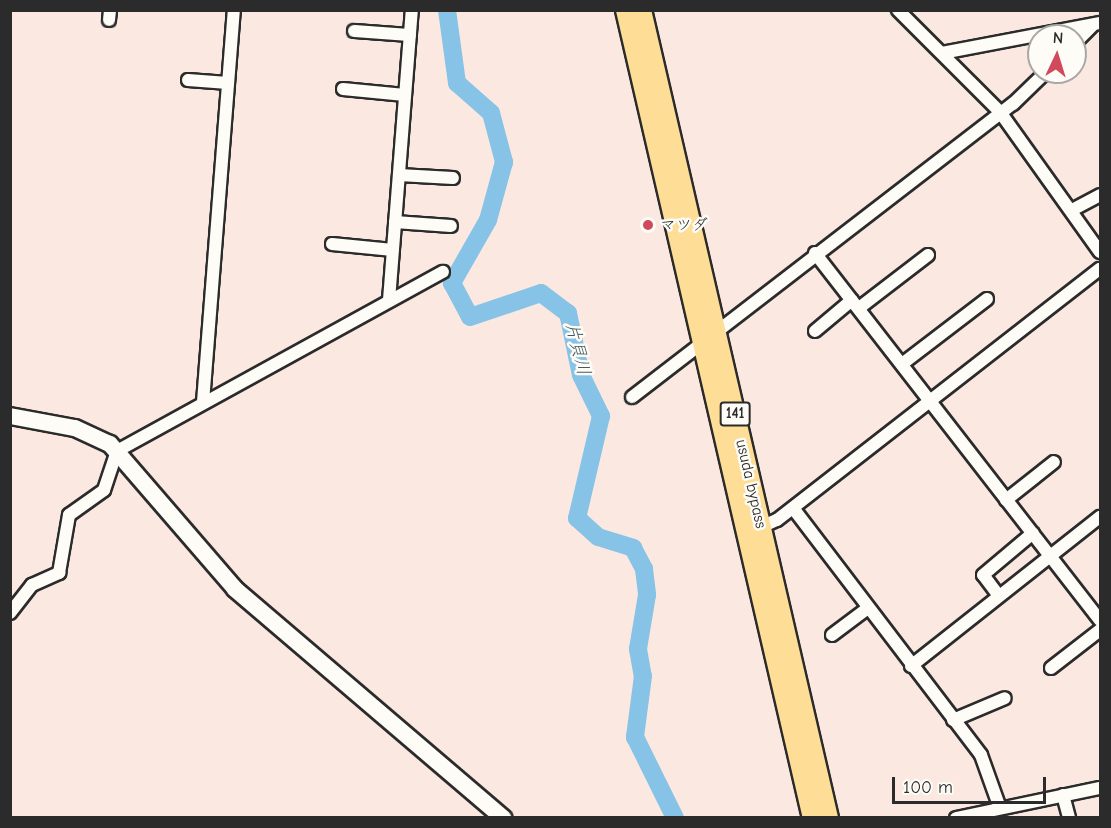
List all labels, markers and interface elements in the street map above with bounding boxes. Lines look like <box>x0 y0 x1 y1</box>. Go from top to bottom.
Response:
north arrow <box>1027 24 1087 84</box>
text: N <box>1052 29 1064 47</box>
place label: マツダ <box>660 215 708 235</box>
marker: マツダ <box>641 218 655 232</box>
water label: 片貝川 <box>560 320 594 378</box>
road number: 141 <box>718 402 752 426</box>
street label: usuda bypass <box>731 438 771 530</box>
scale bar <box>895 765 1050 803</box>
text: 100 m <box>903 777 953 798</box>

